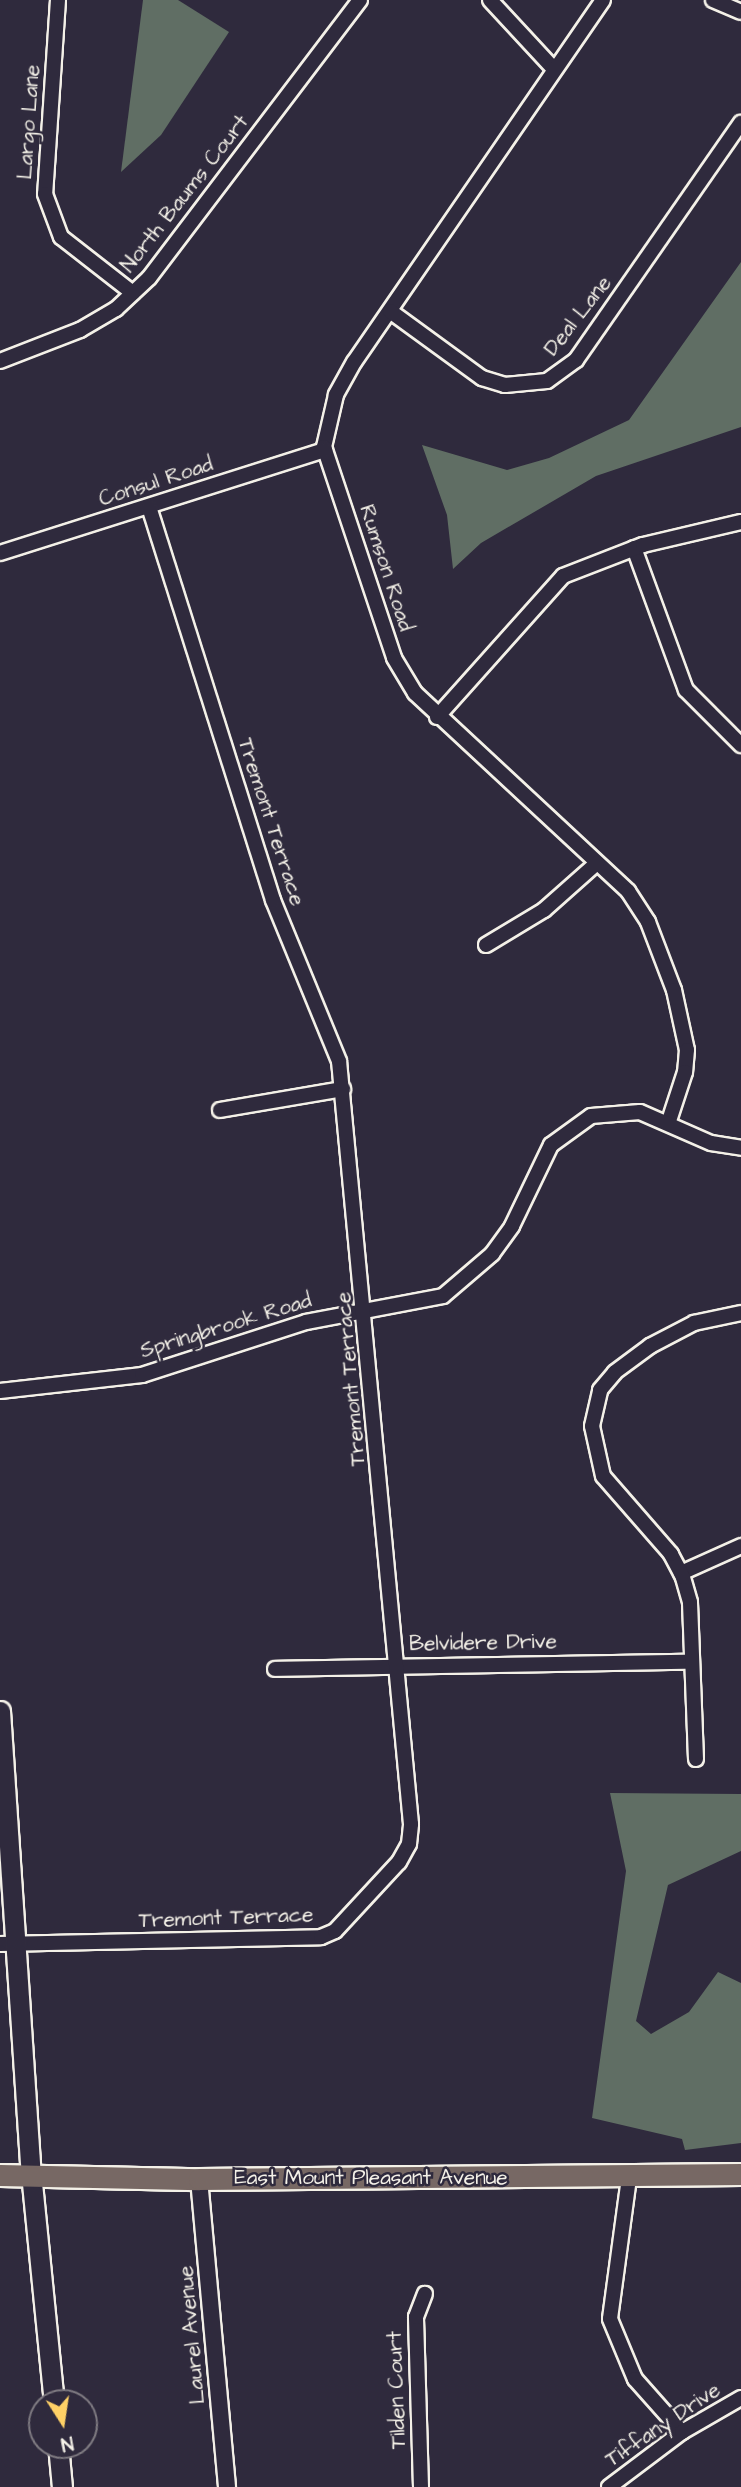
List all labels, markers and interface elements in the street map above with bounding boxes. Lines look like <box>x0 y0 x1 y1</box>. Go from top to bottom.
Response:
street label: Largo Lane <box>12 64 46 180</box>
street label: North Baums Court <box>116 110 254 278</box>
street label: Deal Lane <box>539 271 617 361</box>
street label: Consul Road <box>96 452 216 512</box>
street label: Rumson Road <box>354 502 418 634</box>
street label: Tremont Terrace <box>232 735 310 909</box>
street label: Springbrook Road <box>137 1288 315 1364</box>
street label: Tremont Terrace <box>331 1291 371 1467</box>
street label: Belvidere Drive <box>409 1629 557 1657</box>
street label: Tremont Terrace <box>138 1902 314 1934</box>
street label: East Mount Pleasant Avenue <box>234 2165 508 2191</box>
street label: Laurel Avenue <box>173 2265 211 2405</box>
street label: Tilden Court <box>382 2331 412 2449</box>
street label: Tiffany Drive <box>601 2377 725 2473</box>
north arrow <box>28 2389 98 2459</box>
text: N <box>58 2429 76 2458</box>

